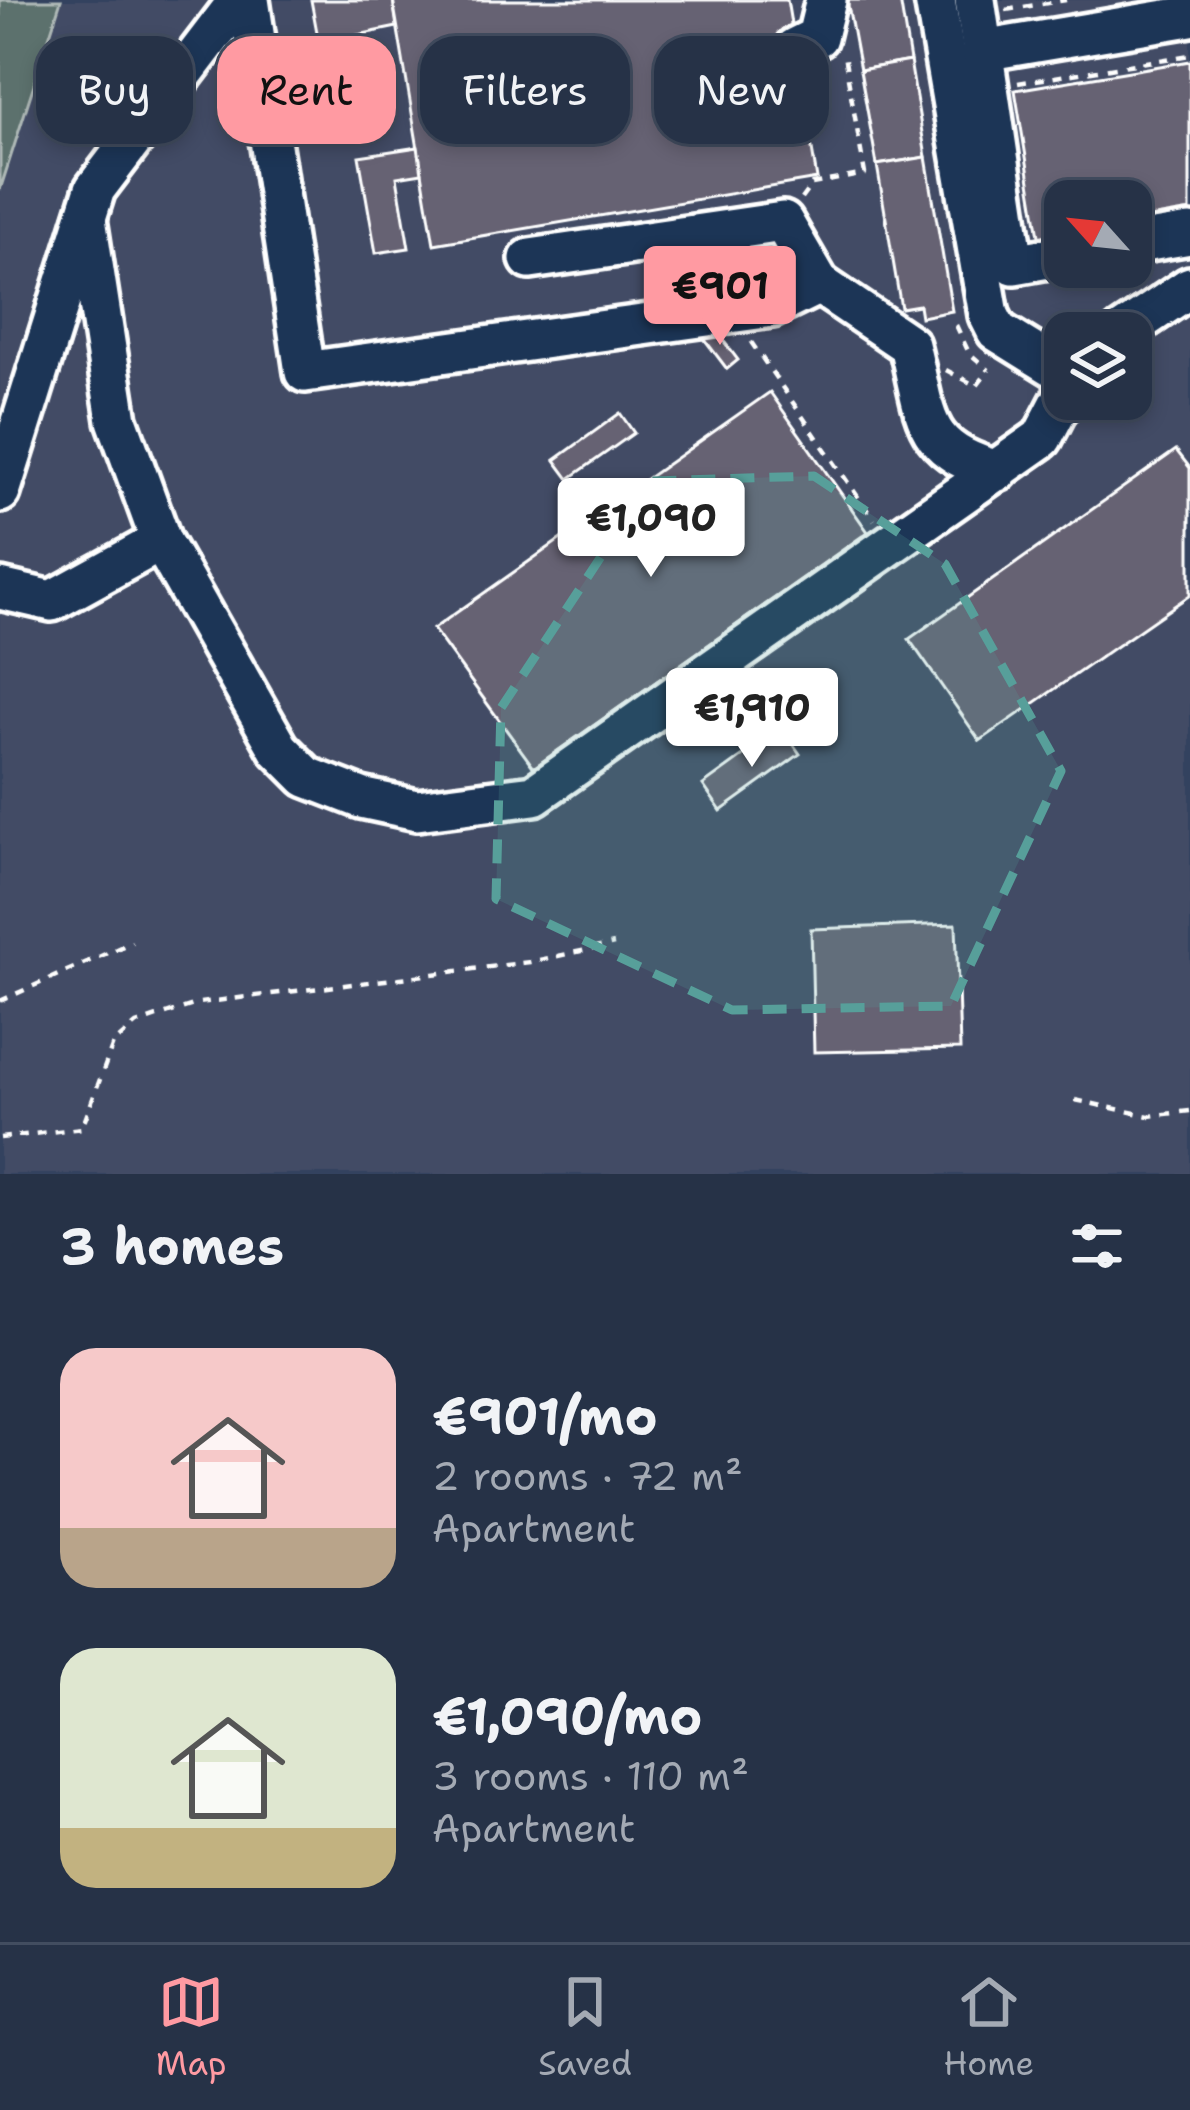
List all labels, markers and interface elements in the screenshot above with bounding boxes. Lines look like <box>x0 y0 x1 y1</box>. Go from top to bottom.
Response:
chip: Buy <box>36 36 193 144</box>
chip: Rent <box>217 36 396 144</box>
chip: Filters <box>420 36 630 144</box>
chip: New <box>654 36 829 144</box>
north arrow <box>1044 180 1152 288</box>
map controls <box>1044 180 1152 420</box>
pin: €901 <box>649 246 791 348</box>
text: €901 <box>671 259 769 311</box>
button: layers <box>1044 312 1152 420</box>
pin: €1,090 <box>553 478 749 580</box>
text: €1,090 <box>585 491 717 543</box>
pin: €1,910 <box>654 668 850 770</box>
text: €1,910 <box>693 681 811 733</box>
text: 3 homes <box>60 1212 284 1280</box>
icon: filters <box>1064 1213 1130 1279</box>
text: €901/mo <box>432 1382 658 1450</box>
icon: home <box>156 1396 300 1540</box>
text: 2 rooms · 72 m² <box>432 1450 743 1502</box>
text: Apartment <box>432 1502 635 1554</box>
text: €1,090/mo <box>432 1682 702 1750</box>
icon: home <box>156 1696 300 1840</box>
text: 3 rooms · 110 m² <box>432 1750 749 1802</box>
text: Apartment <box>432 1802 635 1854</box>
tab: Map <box>156 1969 227 2086</box>
tab: Saved <box>538 1969 632 2086</box>
tab: Home <box>943 1969 1034 2086</box>

